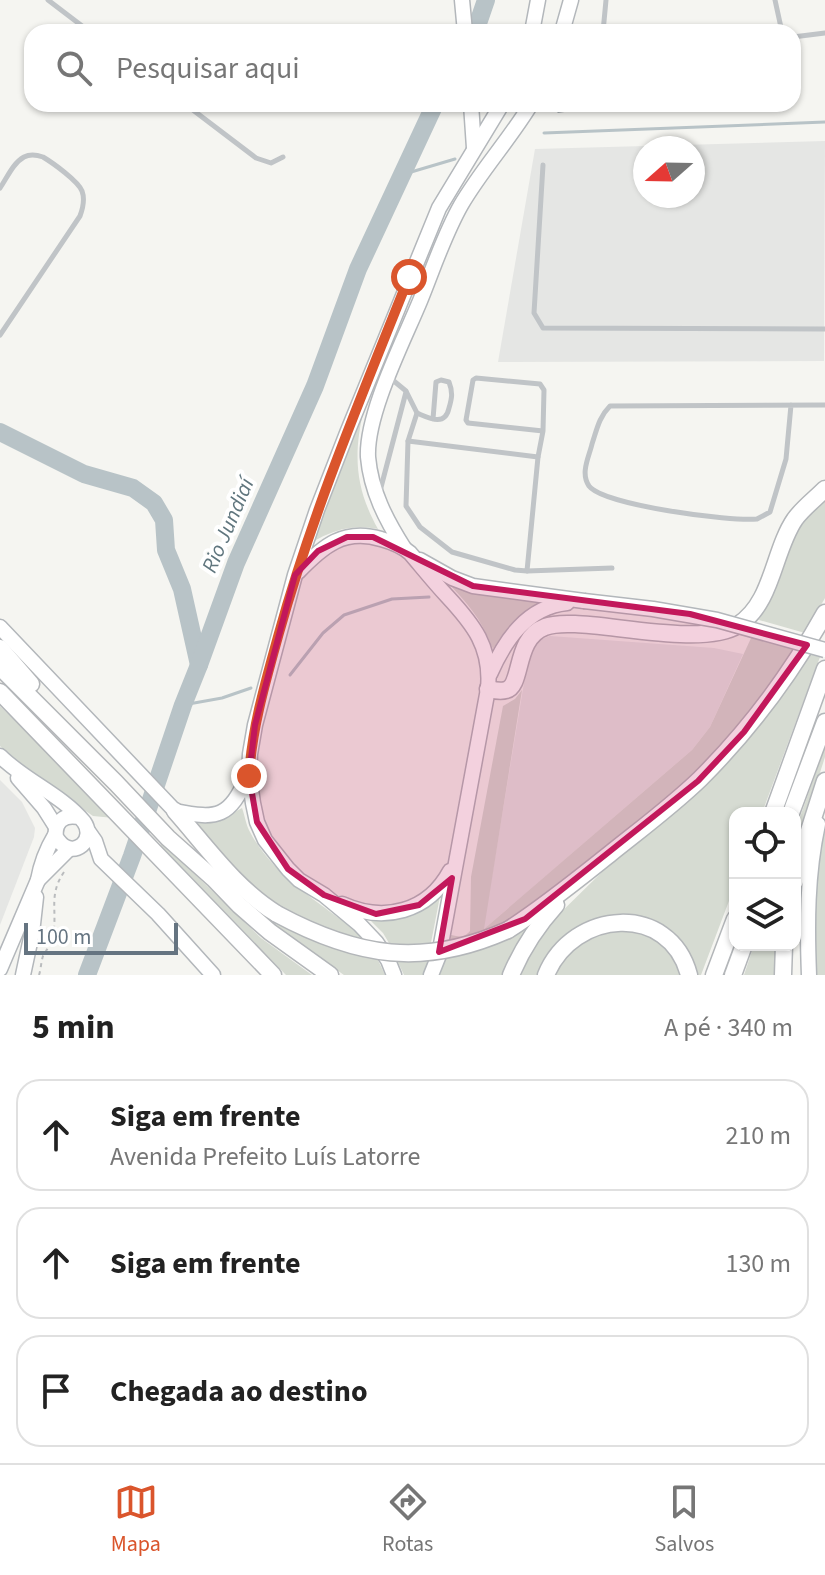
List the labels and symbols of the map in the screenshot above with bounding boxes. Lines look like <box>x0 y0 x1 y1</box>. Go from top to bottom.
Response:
north arrow <box>633 136 705 208</box>
route start <box>391 259 427 295</box>
water label: Rio Jundiaí <box>194 470 263 578</box>
route end <box>231 758 267 794</box>
scale bar <box>24 919 178 955</box>

